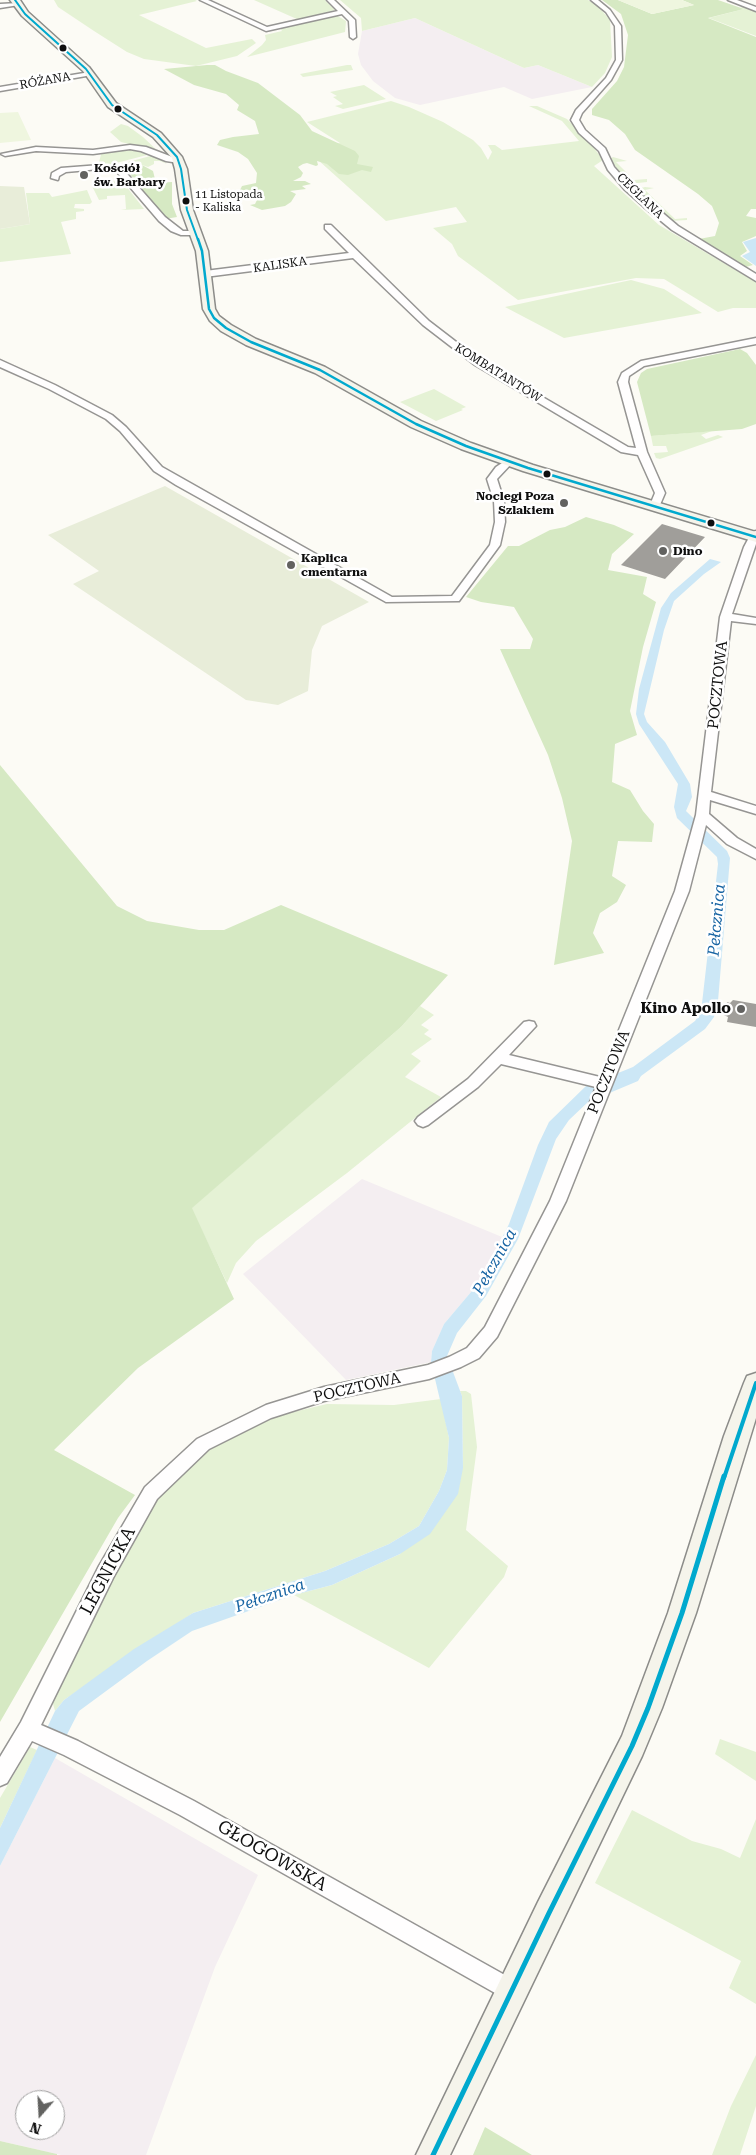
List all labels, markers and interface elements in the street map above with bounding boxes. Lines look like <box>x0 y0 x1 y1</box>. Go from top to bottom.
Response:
unlabelled marker <box>58 43 68 53</box>
street label: RÓŻANA <box>18 69 72 93</box>
unlabelled marker <box>113 104 123 114</box>
place label: Kościół św. Barbary <box>94 161 165 189</box>
marker: Kościół św. Barbary <box>78 169 90 181</box>
street label: CEGLANA <box>614 170 666 222</box>
place label: 11 Listopada - Kaliska <box>195 188 262 214</box>
marker: 11 Listopada - Kaliska <box>181 196 191 206</box>
street label: KALISKA <box>252 254 308 276</box>
street label: KOMBATANTÓW <box>452 340 544 406</box>
unlabelled marker <box>542 469 552 479</box>
place label: Noclegi Poza Szlakiem <box>476 489 554 517</box>
marker: Noclegi Poza Szlakiem <box>558 497 570 509</box>
unlabelled marker <box>706 518 716 528</box>
place label: Dino <box>673 544 702 558</box>
marker: Dino <box>657 545 669 557</box>
place label: Kaplica cmentarna <box>301 551 367 579</box>
marker: Kaplica cmentarna <box>285 559 297 571</box>
street label: POCZTOWA <box>704 640 732 730</box>
water label: Pełcznica <box>704 883 730 957</box>
place label: Kino Apollo <box>641 1000 731 1018</box>
marker: Kino Apollo <box>735 1003 747 1015</box>
street label: POCZTOWA <box>584 1028 634 1116</box>
water label: Pełcznica <box>469 1226 521 1298</box>
street label: POCZTOWA <box>312 1369 402 1407</box>
street label: LEGNICKA <box>76 1523 140 1619</box>
water label: Pełcznica <box>233 1575 307 1617</box>
street label: GŁOGOWSKA <box>213 1816 331 1896</box>
north arrow <box>15 2090 65 2140</box>
text: N <box>28 2119 43 2138</box>

